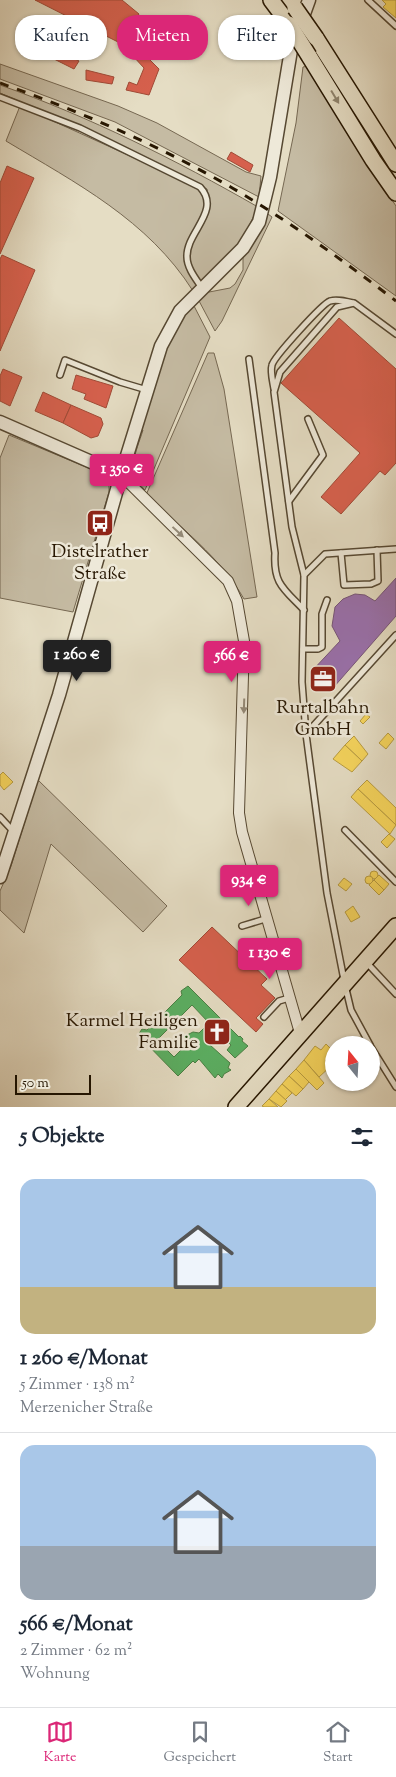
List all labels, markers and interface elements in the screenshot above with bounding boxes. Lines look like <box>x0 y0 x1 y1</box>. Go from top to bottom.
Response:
chip: Kaufen <box>15 15 107 60</box>
chip: Mieten <box>117 15 208 60</box>
chip: Filter <box>218 15 295 60</box>
one-way arrow <box>330 91 339 104</box>
pin: 1 350 € <box>76 454 168 496</box>
text: 1 350 € <box>101 458 143 481</box>
bus stop icon: Distelrather Straße <box>85 508 115 538</box>
one-way arrow <box>172 526 184 538</box>
place label: Distelrather Straße <box>51 539 149 588</box>
pin: 1 260 € <box>31 640 123 682</box>
pin: 566 € <box>197 640 267 683</box>
text: 1 260 € <box>54 644 100 667</box>
text: 566 € <box>215 645 249 668</box>
office icon: Rurtalbahn GmbH <box>308 664 338 694</box>
place label: Rurtalbahn GmbH <box>276 695 370 744</box>
one-way arrow <box>239 699 247 715</box>
pin: 934 € <box>214 864 284 907</box>
text: 934 € <box>231 869 267 892</box>
pin: 1 130 € <box>224 938 316 980</box>
text: 1 130 € <box>249 942 291 965</box>
place label: Karmel Heiligen Familie <box>66 1008 198 1057</box>
church icon: Karmel Heiligen Familie <box>202 1017 232 1047</box>
north arrow <box>325 1036 380 1091</box>
map controls <box>325 1036 380 1091</box>
scale bar <box>15 1072 91 1095</box>
text: 50 m <box>22 1074 49 1094</box>
text: 5 Objekte <box>20 1122 105 1152</box>
icon: filters <box>348 1123 376 1151</box>
icon: home <box>153 1212 243 1302</box>
text: 1 260 €/Monat <box>20 1344 148 1374</box>
text: 5 Zimmer · 138 m² <box>20 1374 135 1397</box>
text: Merzenicher Straße <box>20 1397 153 1420</box>
icon: home <box>153 1477 243 1567</box>
text: 566 €/Monat <box>20 1610 133 1640</box>
text: 2 Zimmer · 62 m² <box>20 1640 132 1663</box>
text: Wohnung <box>20 1663 90 1686</box>
tab: Karte <box>44 1718 76 1768</box>
tab: Gespeichert <box>163 1718 236 1768</box>
tab: Start <box>323 1718 352 1768</box>

